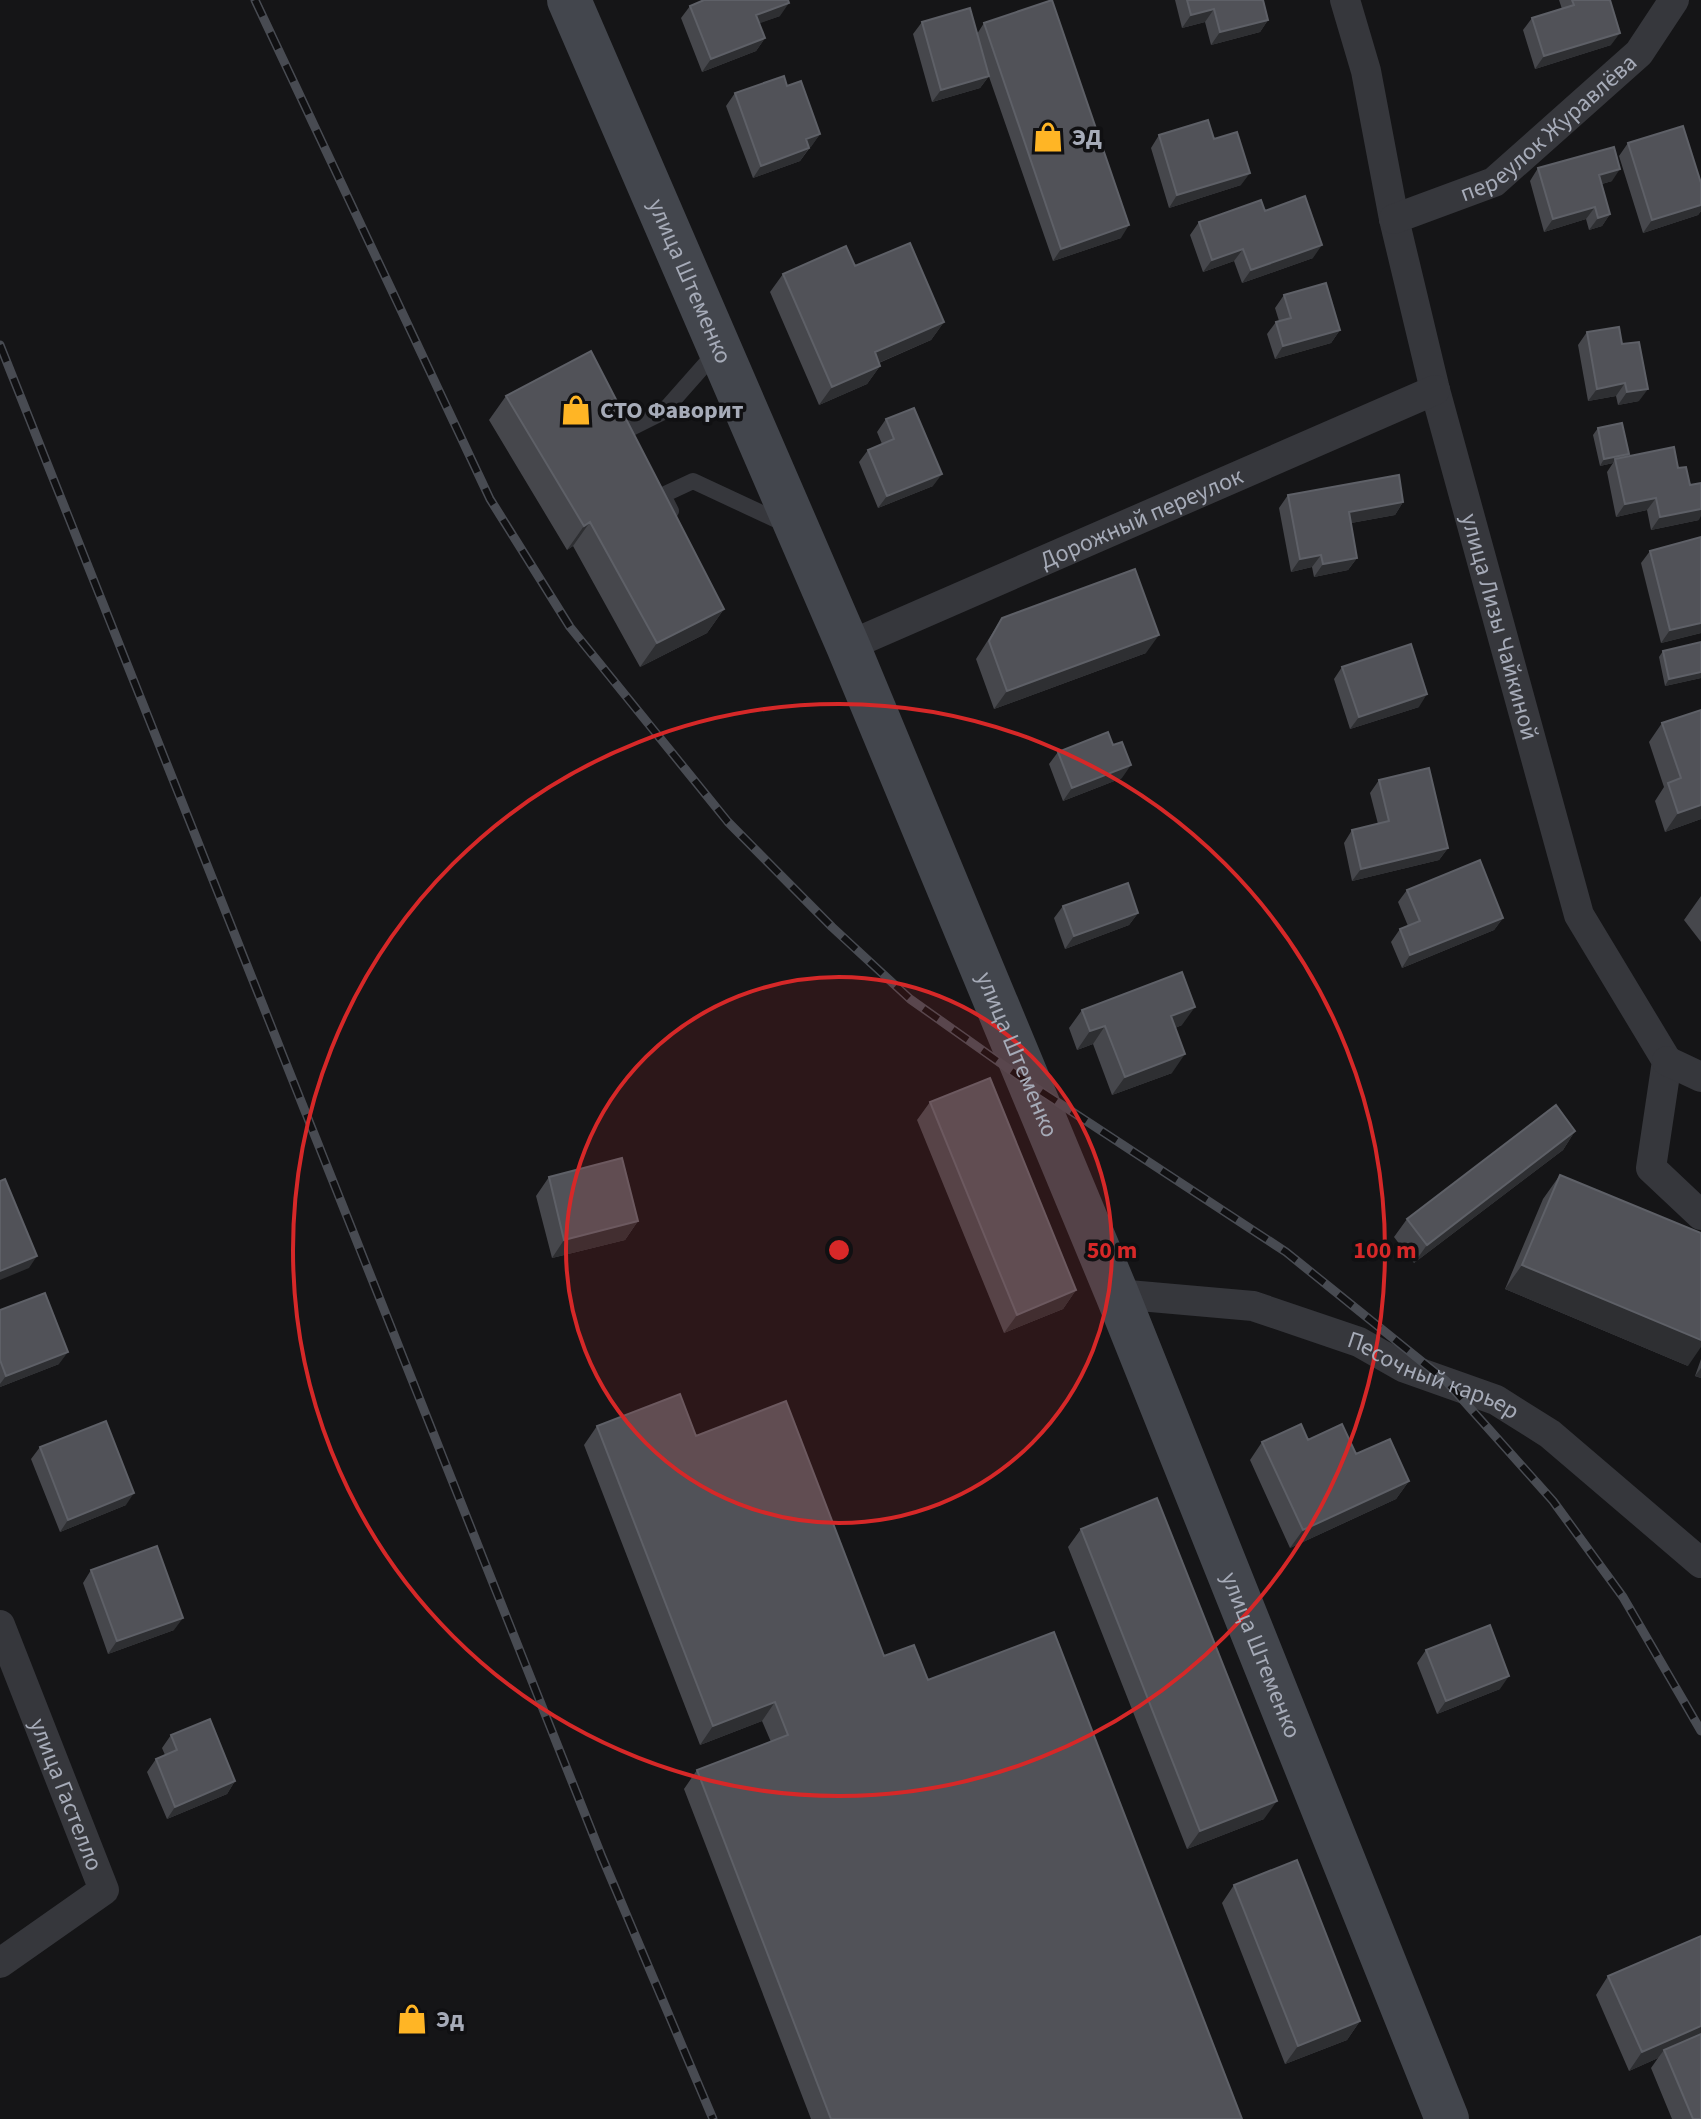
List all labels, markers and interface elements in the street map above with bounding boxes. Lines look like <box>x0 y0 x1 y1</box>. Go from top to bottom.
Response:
street label: переулок Журавлёва <box>1455 45 1645 211</box>
shop icon: ЭД <box>1031 120 1065 154</box>
place label: ЭД <box>1072 120 1102 155</box>
street label: улица Штеменко <box>639 193 741 369</box>
shop icon: СТО Фаворит <box>559 393 593 427</box>
place label: СТО Фаворит <box>600 393 744 428</box>
street label: Дорожный переулок <box>1034 458 1249 578</box>
street label: улица Лизы Чайкиной <box>1452 509 1548 744</box>
street label: улица Штеменко <box>968 966 1068 1143</box>
text: 50 m <box>1087 1233 1137 1268</box>
text: 100 m <box>1353 1233 1417 1268</box>
centre of rings <box>825 1236 853 1264</box>
street label: Песочный карьер <box>1343 1322 1526 1428</box>
street label: улица Штеменко <box>1212 1566 1310 1743</box>
street label: улица Гастелло <box>21 1713 112 1876</box>
shop icon: Эд <box>395 2002 429 2036</box>
place label: Эд <box>436 2002 464 2037</box>

